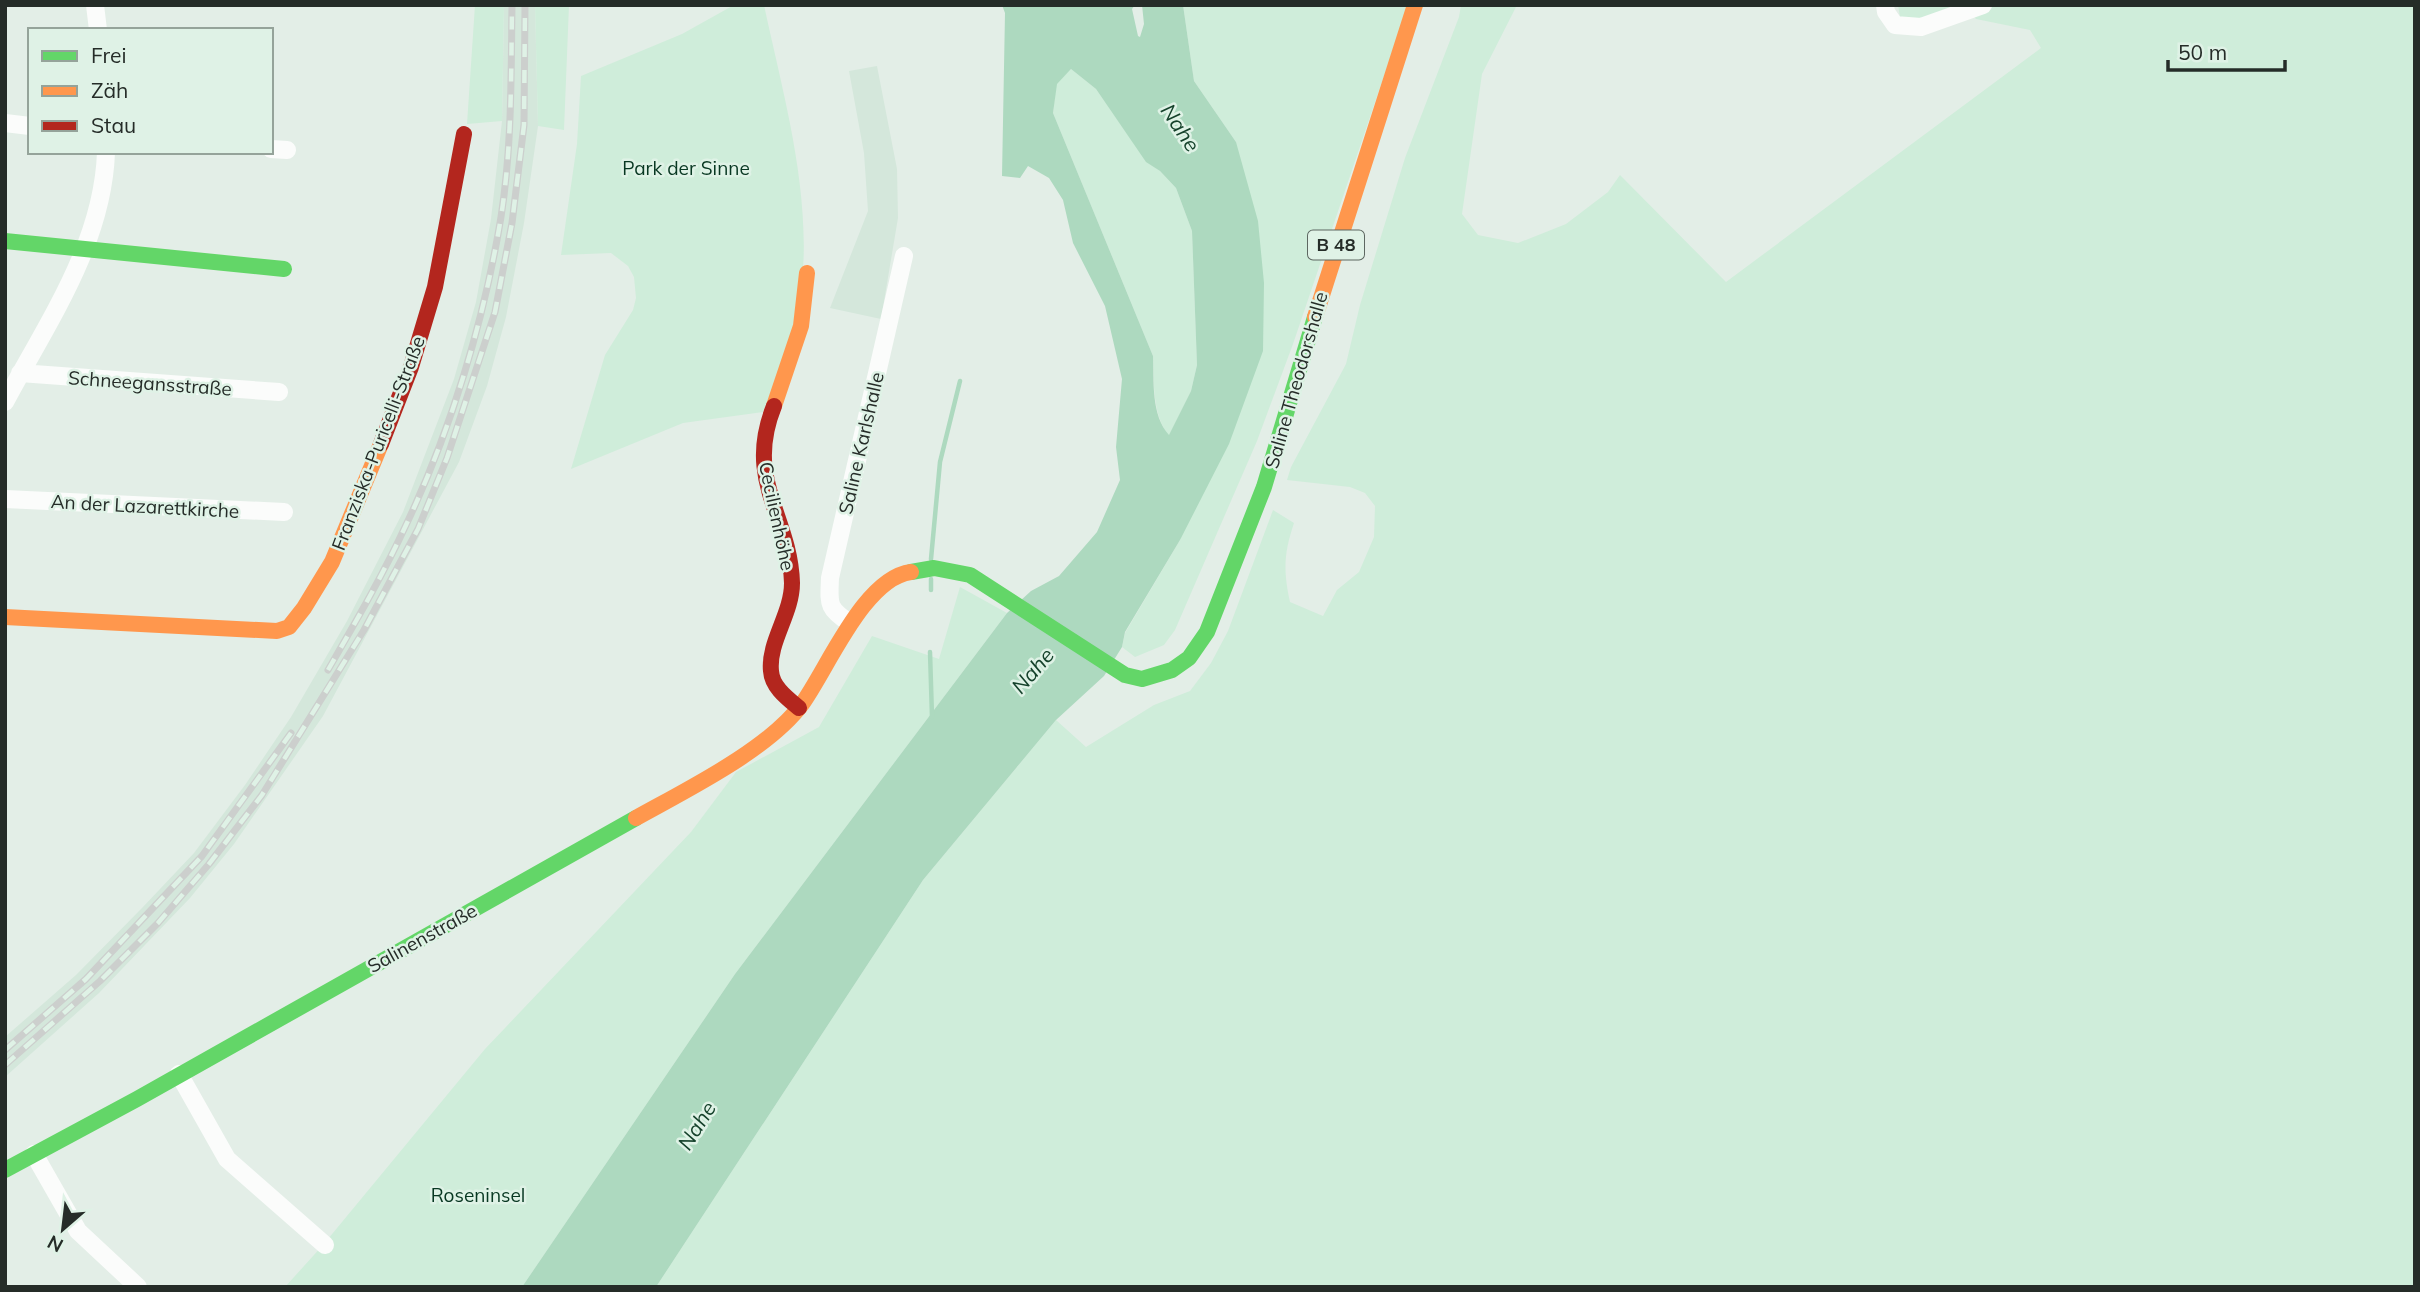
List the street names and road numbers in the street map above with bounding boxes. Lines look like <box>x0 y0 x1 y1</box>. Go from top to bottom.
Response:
road number: B 48 <box>1308 230 1364 260</box>
street label: Saline Theodorshalle <box>1259 289 1333 471</box>
street label: Franziska-Puricelli-Straße <box>326 333 430 553</box>
street label: Schneegansstraße <box>67 365 233 401</box>
street label: Saline Karlshalle <box>833 370 889 516</box>
street label: Cecilienhöhe <box>754 459 800 573</box>
street label: An der Lazarettkirche <box>50 489 240 523</box>
street label: Salinenstraße <box>363 898 481 978</box>

